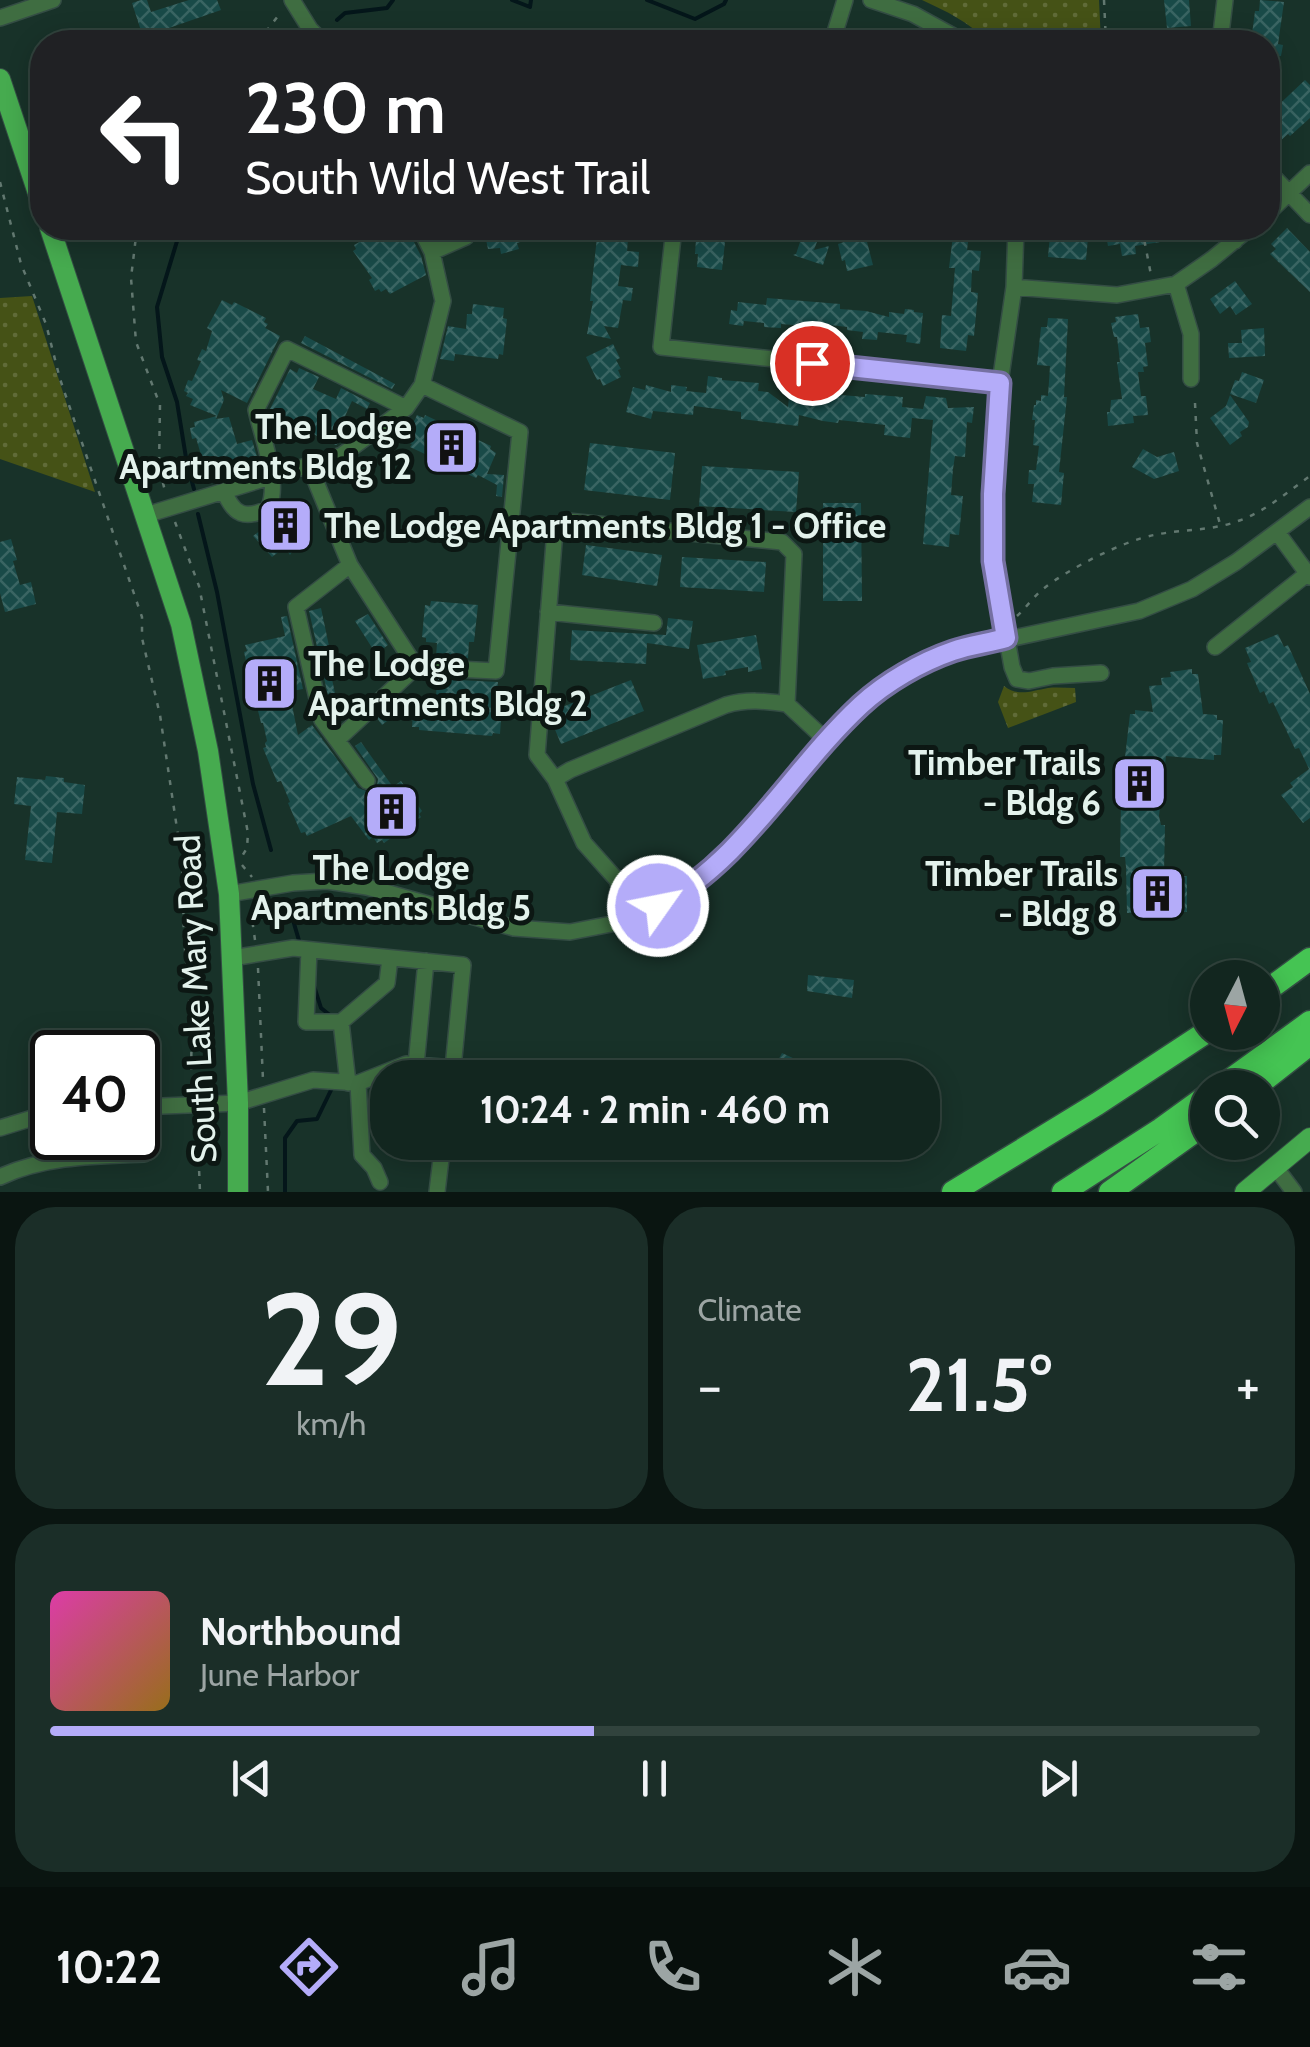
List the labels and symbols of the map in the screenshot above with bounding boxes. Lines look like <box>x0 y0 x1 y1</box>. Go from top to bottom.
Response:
pin <box>770 321 855 406</box>
place label: The Lodge Apartments Bldg 12 <box>119 405 412 488</box>
building icon: The Lodge Apartments Bldg 12 <box>421 417 481 477</box>
building icon: The Lodge Apartments Bldg 1 - Office <box>255 496 315 556</box>
place label: The Lodge Apartments Bldg 1 - Office <box>324 504 886 547</box>
place label: The Lodge Apartments Bldg 2 <box>308 642 588 725</box>
building icon: The Lodge Apartments Bldg 2 <box>239 654 299 714</box>
place label: Timber Trails - Bldg 6 <box>908 741 1101 824</box>
building icon: Timber Trails - Bldg 6 <box>1110 753 1170 813</box>
building icon: The Lodge Apartments Bldg 5 <box>361 782 421 842</box>
street label: South Lake Mary Road <box>165 834 226 1165</box>
place label: The Lodge Apartments Bldg 5 <box>251 846 531 929</box>
place label: Timber Trails - Bldg 8 <box>925 852 1118 935</box>
position arrow <box>606 854 710 958</box>
building icon: Timber Trails - Bldg 8 <box>1127 864 1187 924</box>
north arrow <box>1190 960 1280 1050</box>
speed limit sign: 40 <box>30 1030 160 1160</box>

